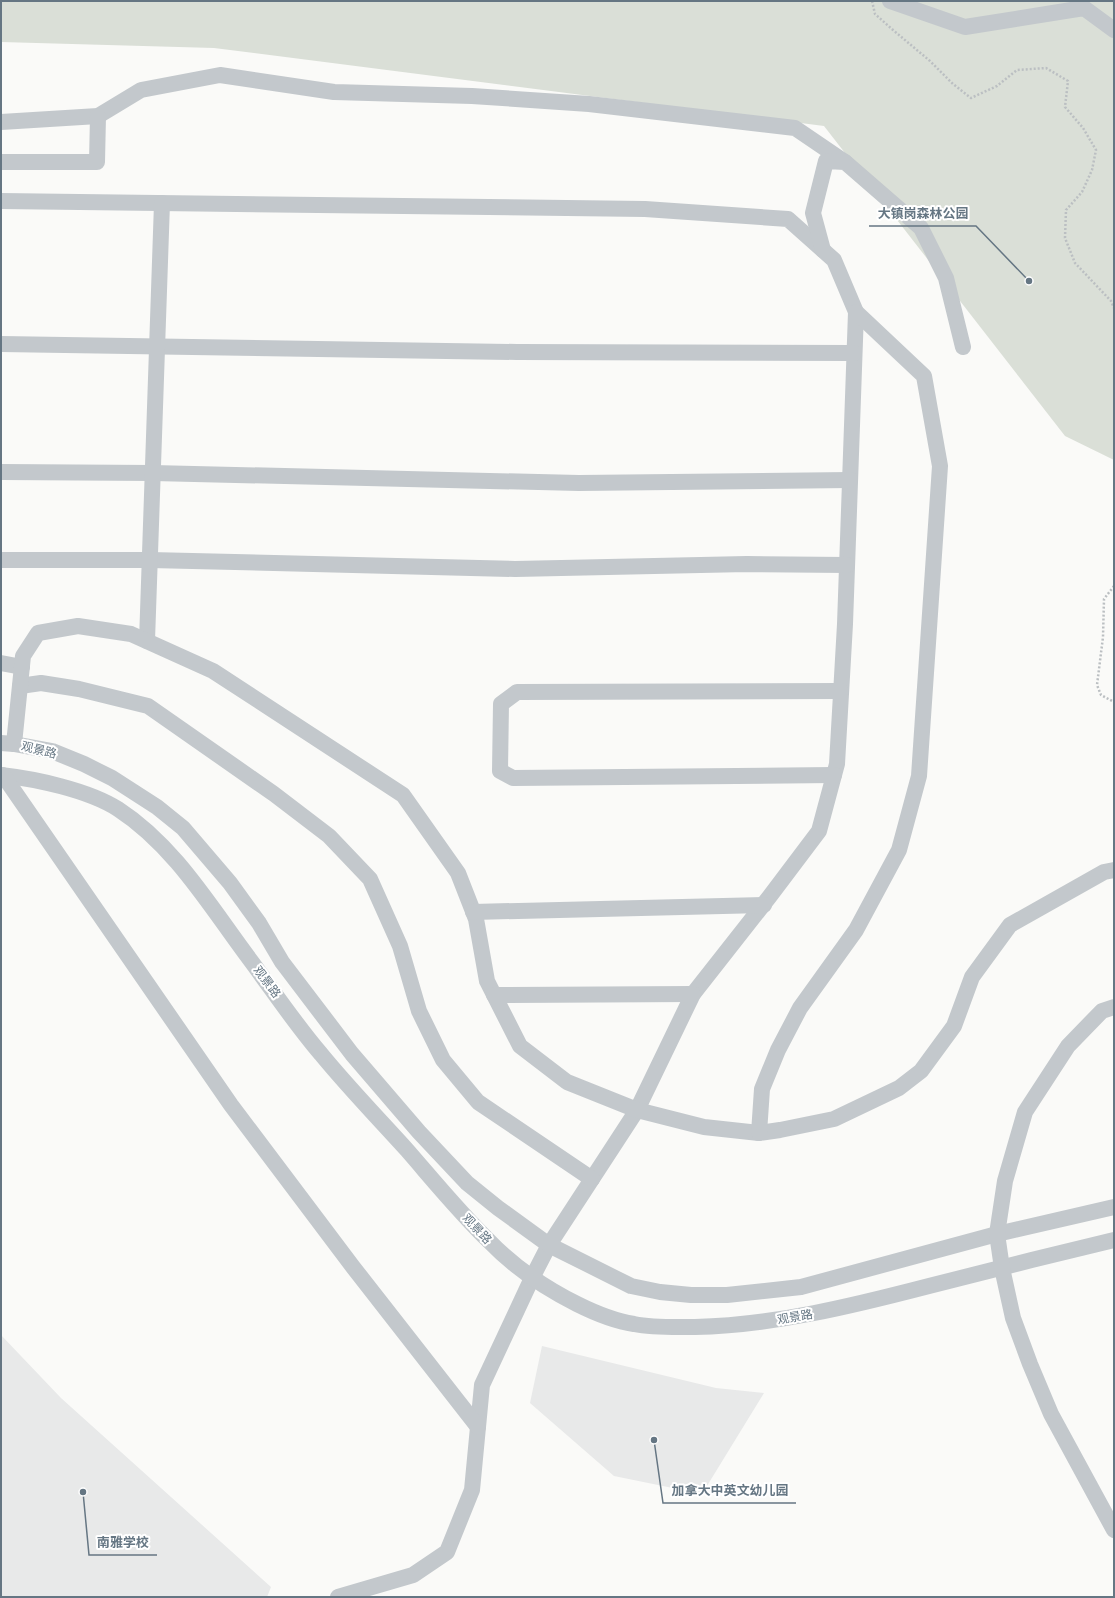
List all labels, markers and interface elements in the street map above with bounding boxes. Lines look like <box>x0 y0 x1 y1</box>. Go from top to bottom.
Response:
callout: 大镇岗森林公园 <box>869 201 976 226</box>
text: 大镇岗森林公园 <box>877 205 969 221</box>
street label: 观景路 <box>20 738 58 761</box>
street label: 观景路 <box>251 963 284 1001</box>
street label: 观景路 <box>460 1210 495 1247</box>
street label: 观景路 <box>776 1306 814 1327</box>
callout: 加拿大中英文幼儿园 <box>663 1478 796 1503</box>
text: 加拿大中英文幼儿园 <box>671 1482 789 1498</box>
callout: 南雅学校 <box>89 1530 157 1555</box>
text: 南雅学校 <box>97 1534 149 1550</box>

